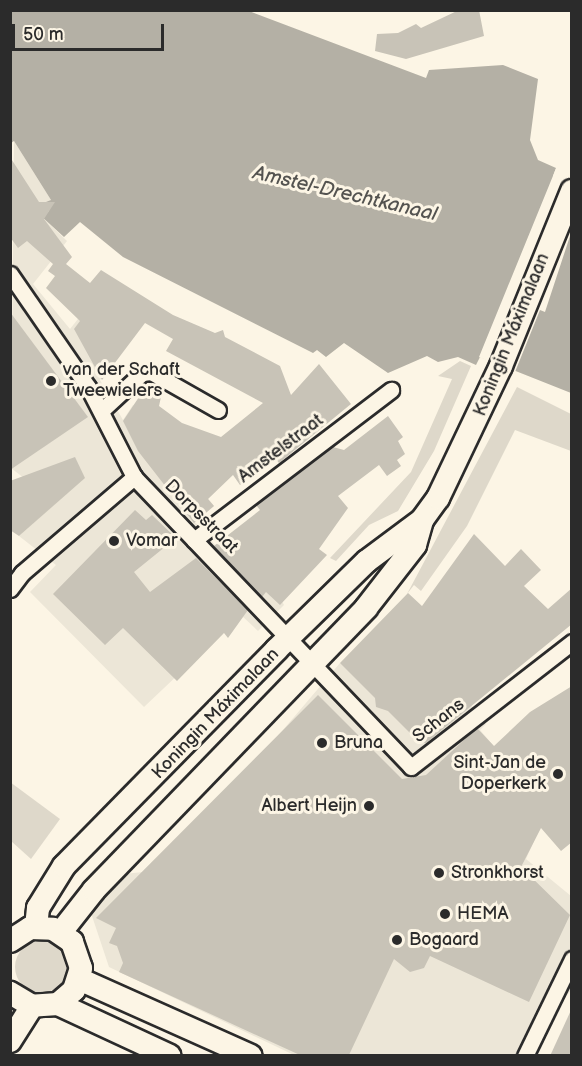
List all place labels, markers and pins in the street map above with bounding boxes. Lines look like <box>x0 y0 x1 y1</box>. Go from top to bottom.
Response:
place label: van der Schaft Tweewielers <box>63 360 181 403</box>
marker: van der Schaft Tweewielers <box>44 374 58 388</box>
place label: Vomar <box>126 530 178 552</box>
marker: Vomar <box>107 534 121 548</box>
place label: Bruna <box>334 732 383 754</box>
marker: Bruna <box>315 736 329 750</box>
place label: Sint-Jan de Doperkerk <box>453 753 546 795</box>
marker: Sint-Jan de Doperkerk <box>551 767 565 781</box>
place label: Albert Heijn <box>262 795 357 817</box>
marker: Albert Heijn <box>362 799 376 813</box>
place label: Stronkhorst <box>451 862 544 884</box>
marker: Stronkhorst <box>432 866 446 880</box>
place label: HEMA <box>457 903 509 925</box>
marker: HEMA <box>438 907 452 921</box>
place label: Bogaard <box>409 929 479 951</box>
marker: Bogaard <box>390 933 404 947</box>

